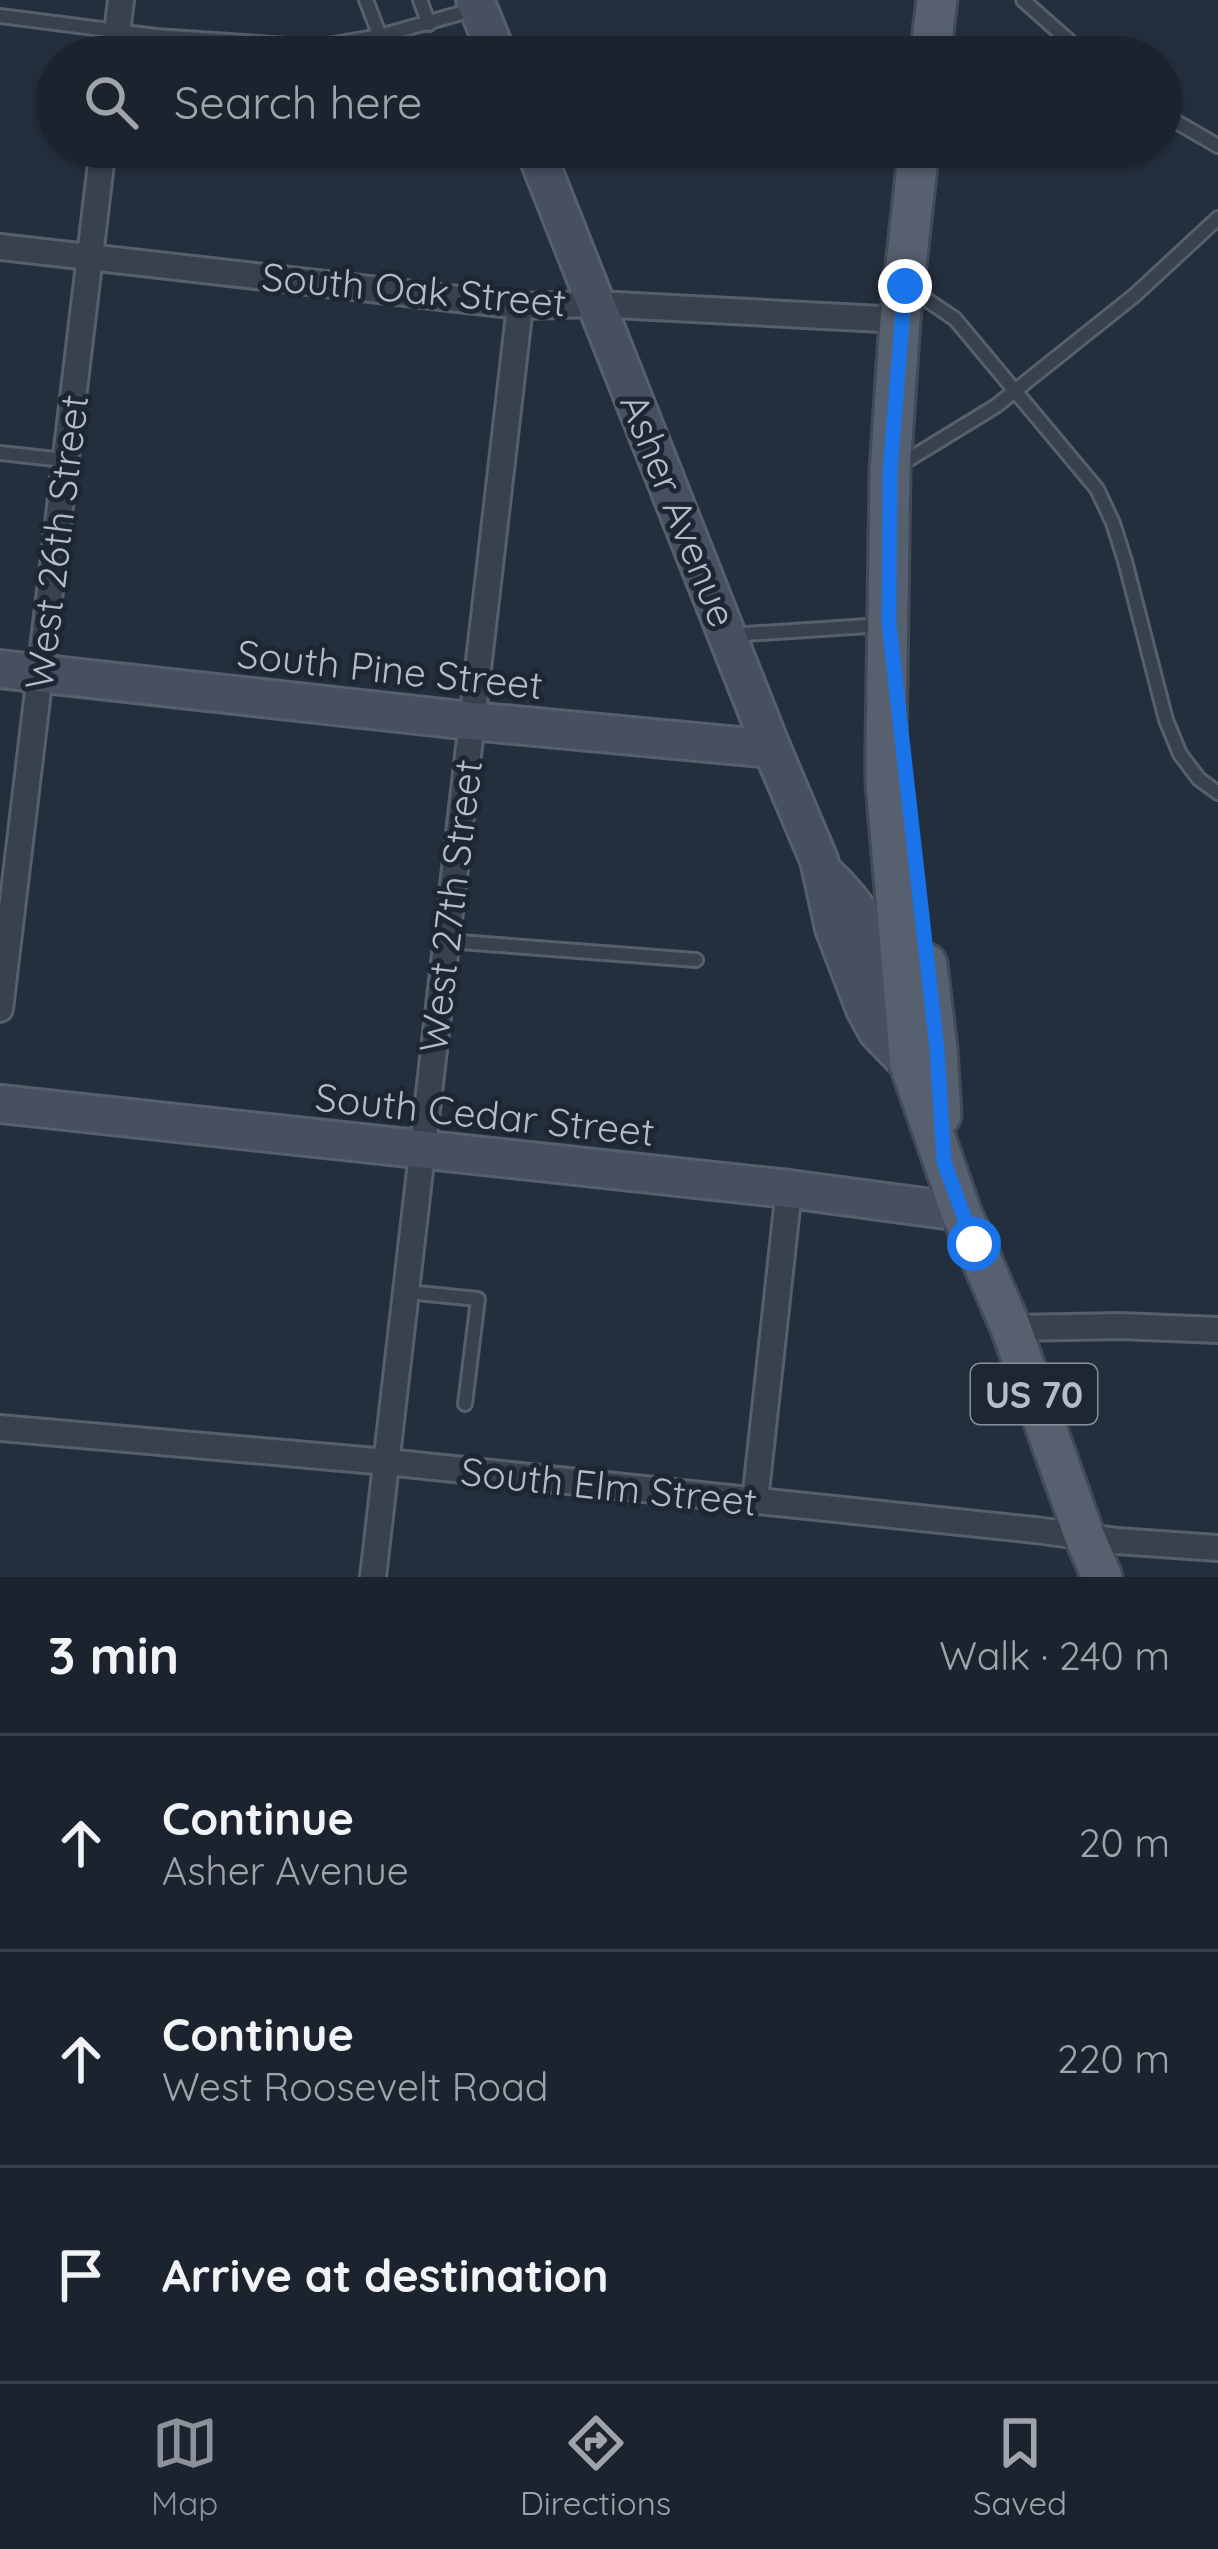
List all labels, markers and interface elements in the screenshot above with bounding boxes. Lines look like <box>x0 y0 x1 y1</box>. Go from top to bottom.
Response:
search box <box>36 36 1182 168</box>
icon: search <box>78 69 144 135</box>
text: Search here <box>174 74 422 130</box>
street label: South Oak Street <box>260 251 568 327</box>
route end <box>878 259 932 313</box>
street label: Asher Avenue <box>610 386 748 634</box>
street label: West 26th Street <box>14 392 98 692</box>
street label: South Pine Street <box>235 629 545 709</box>
street label: West 27th Street <box>408 757 492 1055</box>
street label: South Cedar Street <box>313 1072 657 1156</box>
route start <box>947 1217 1001 1271</box>
road number: US 70 <box>971 1364 1097 1424</box>
street label: South Elm Street <box>458 1446 760 1526</box>
text: 3 min <box>48 1623 179 1687</box>
text: Walk · 240 m <box>939 1631 1170 1680</box>
text: Continue <box>162 1790 354 1846</box>
icon: ahead <box>48 1810 114 1876</box>
text: 20 m <box>1079 1818 1170 1867</box>
text: Asher Avenue <box>162 1846 409 1895</box>
text: Continue <box>162 2006 354 2062</box>
icon: ahead <box>48 2026 114 2092</box>
text: 220 m <box>1057 2034 1170 2083</box>
text: West Roosevelt Road <box>162 2062 548 2111</box>
icon: arrive <box>48 2242 114 2308</box>
text: Arrive at destination <box>162 2247 608 2303</box>
tab: Map <box>151 2410 218 2523</box>
tab: Directions <box>520 2410 671 2523</box>
tab: Saved <box>973 2410 1067 2523</box>

